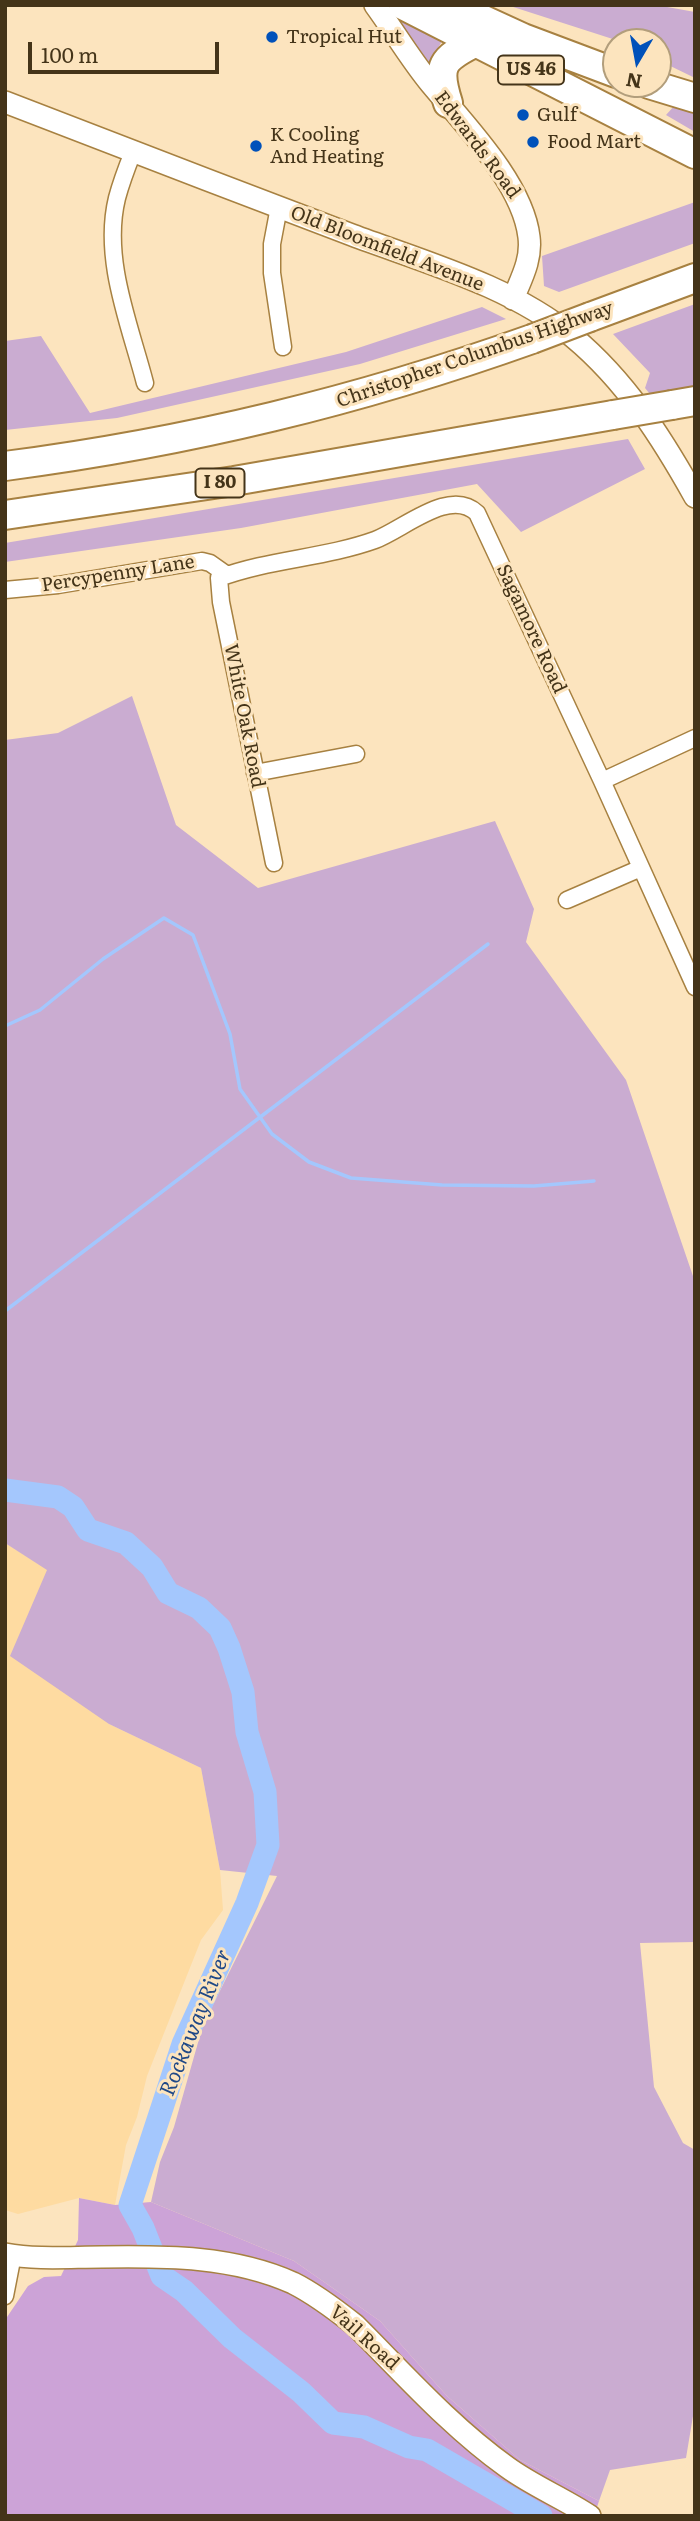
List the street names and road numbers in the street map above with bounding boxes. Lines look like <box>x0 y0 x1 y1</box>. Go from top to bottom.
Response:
road number: US 46 <box>498 56 564 84</box>
street label: Edwards Road <box>429 87 525 203</box>
street label: Old Bloomfield Avenue <box>287 202 487 296</box>
street label: Christopher Columbus Highway <box>334 297 616 413</box>
road number: I 80 <box>196 468 244 498</box>
street label: Percypenny Lane <box>40 551 196 597</box>
street label: Sagamore Road <box>491 561 571 697</box>
street label: White Oak Road <box>219 642 269 790</box>
street label: Vail Road <box>325 2301 403 2375</box>

